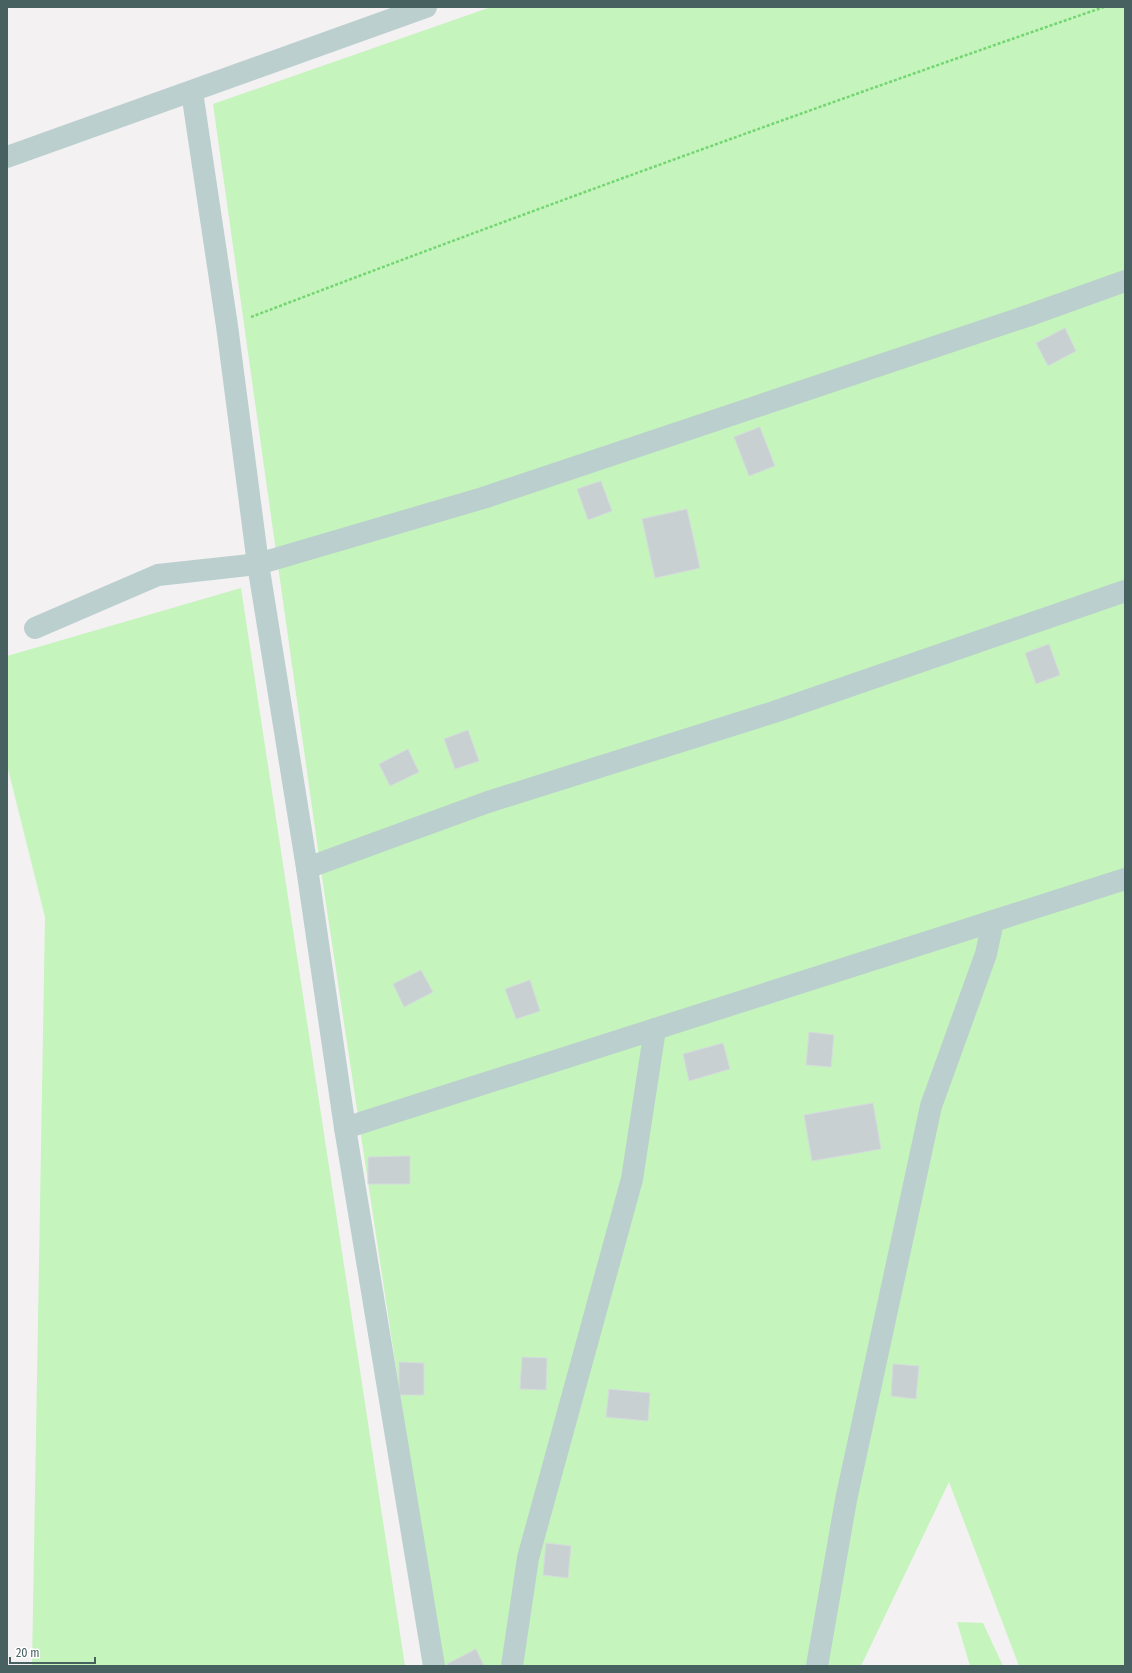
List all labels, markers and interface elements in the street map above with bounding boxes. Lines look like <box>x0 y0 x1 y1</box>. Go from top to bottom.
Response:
scale bar <box>10 1639 95 1665</box>
text: 20 m <box>16 1646 40 1660</box>

